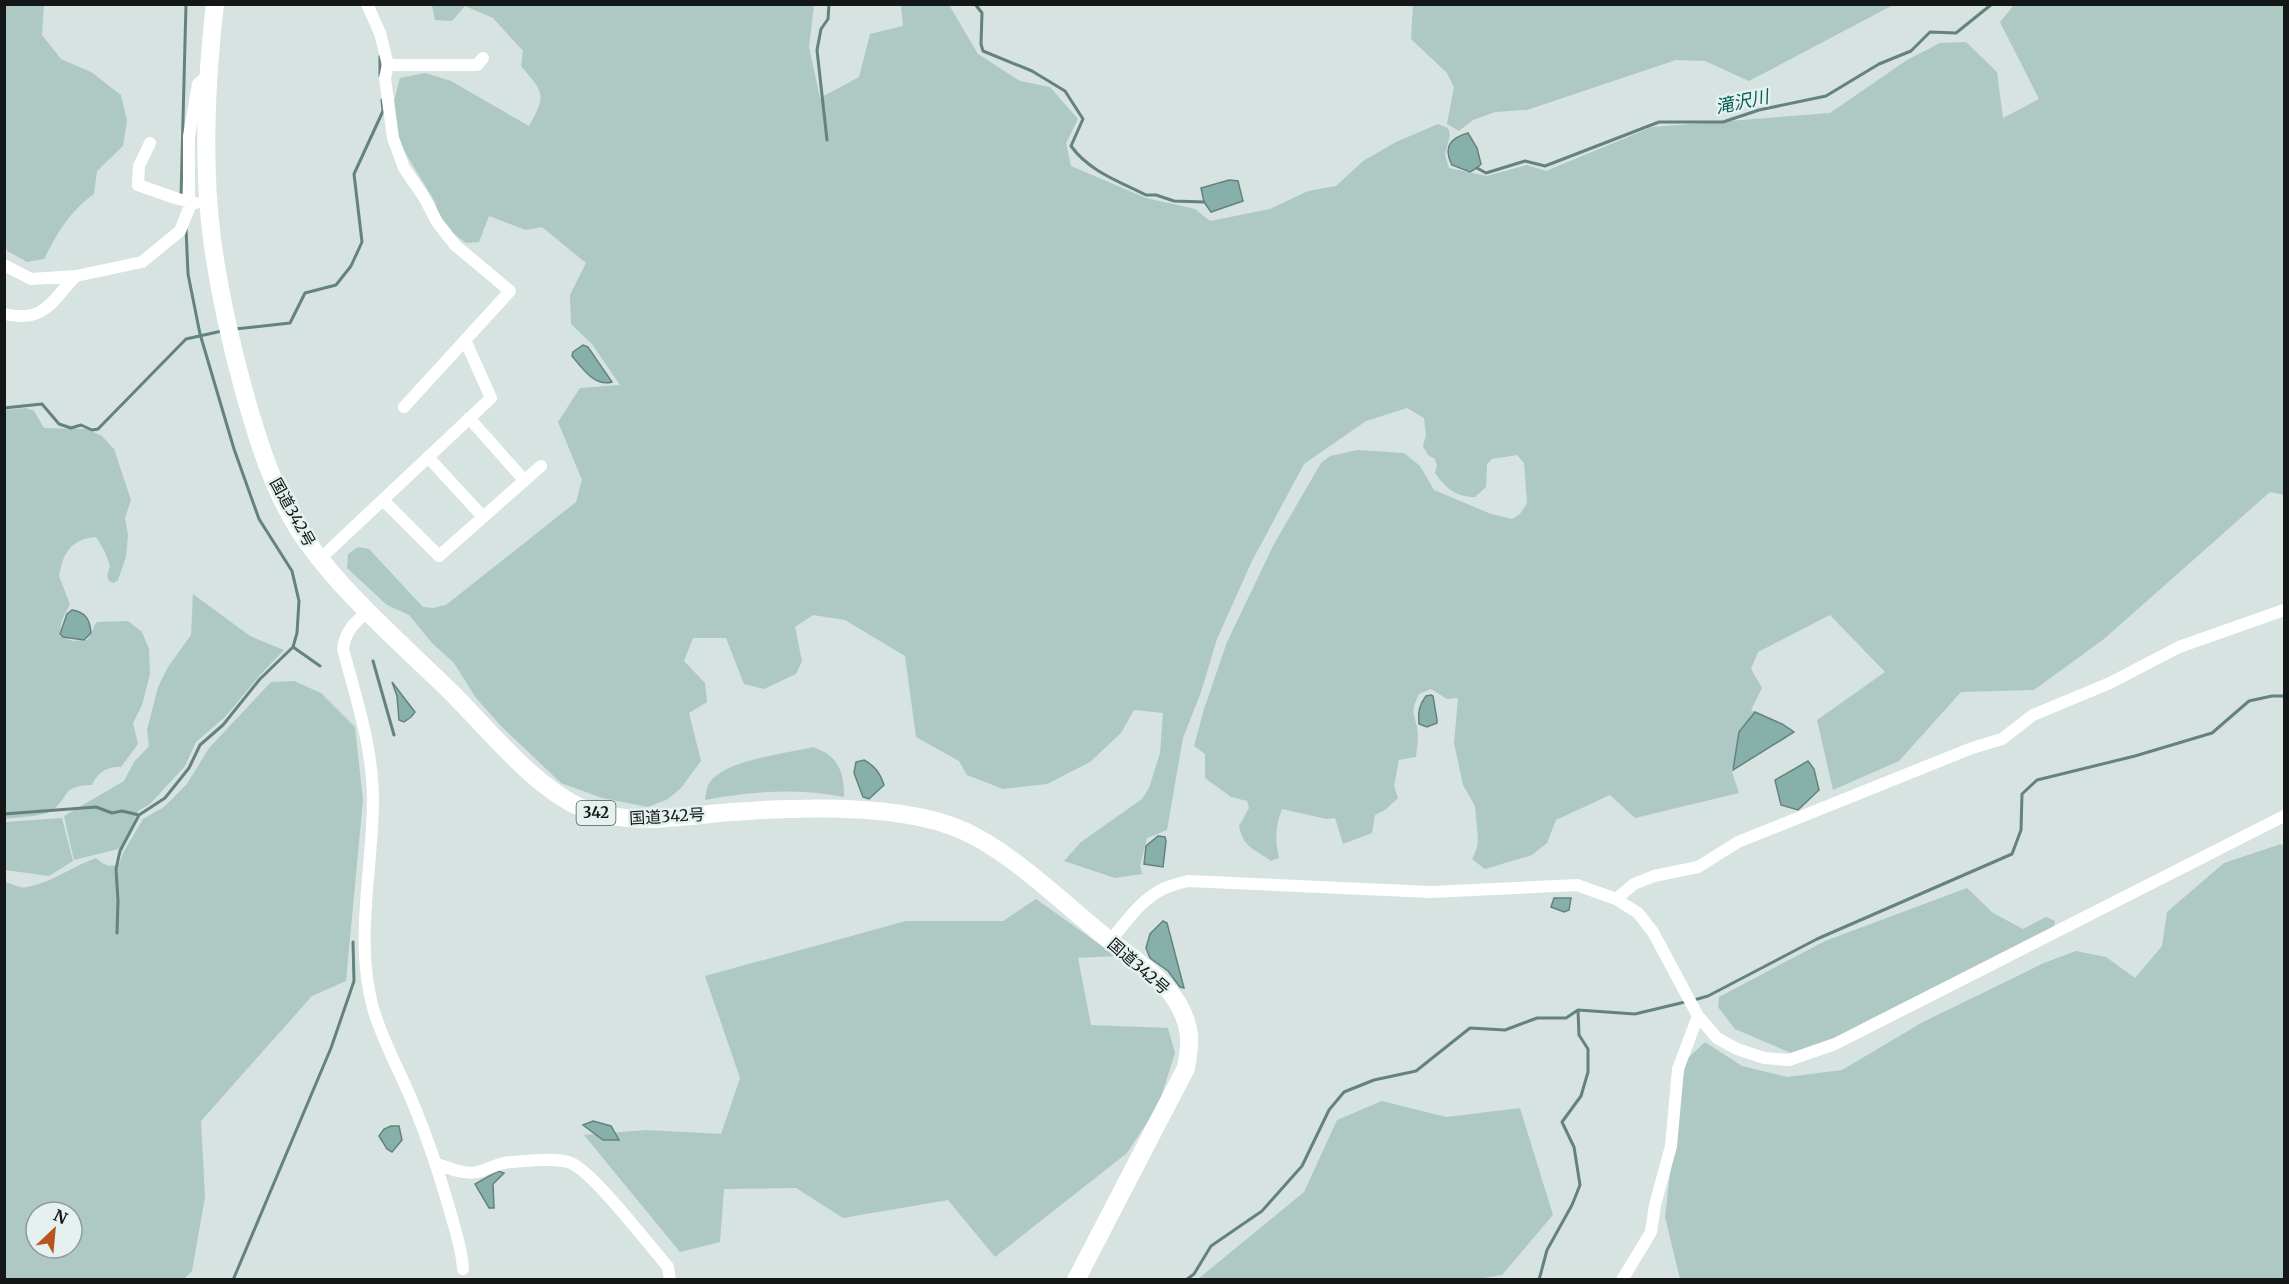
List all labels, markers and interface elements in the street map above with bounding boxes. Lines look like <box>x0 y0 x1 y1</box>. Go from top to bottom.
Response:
water label: 滝沢川 <box>1713 84 1773 118</box>
street label: 国道342号 <box>266 474 320 550</box>
road number: 342 <box>576 801 616 825</box>
street label: 国道342号 <box>629 804 705 828</box>
street label: 国道342号 <box>1104 934 1174 998</box>
north arrow <box>24 1200 84 1260</box>
text: N <box>51 1205 71 1228</box>

